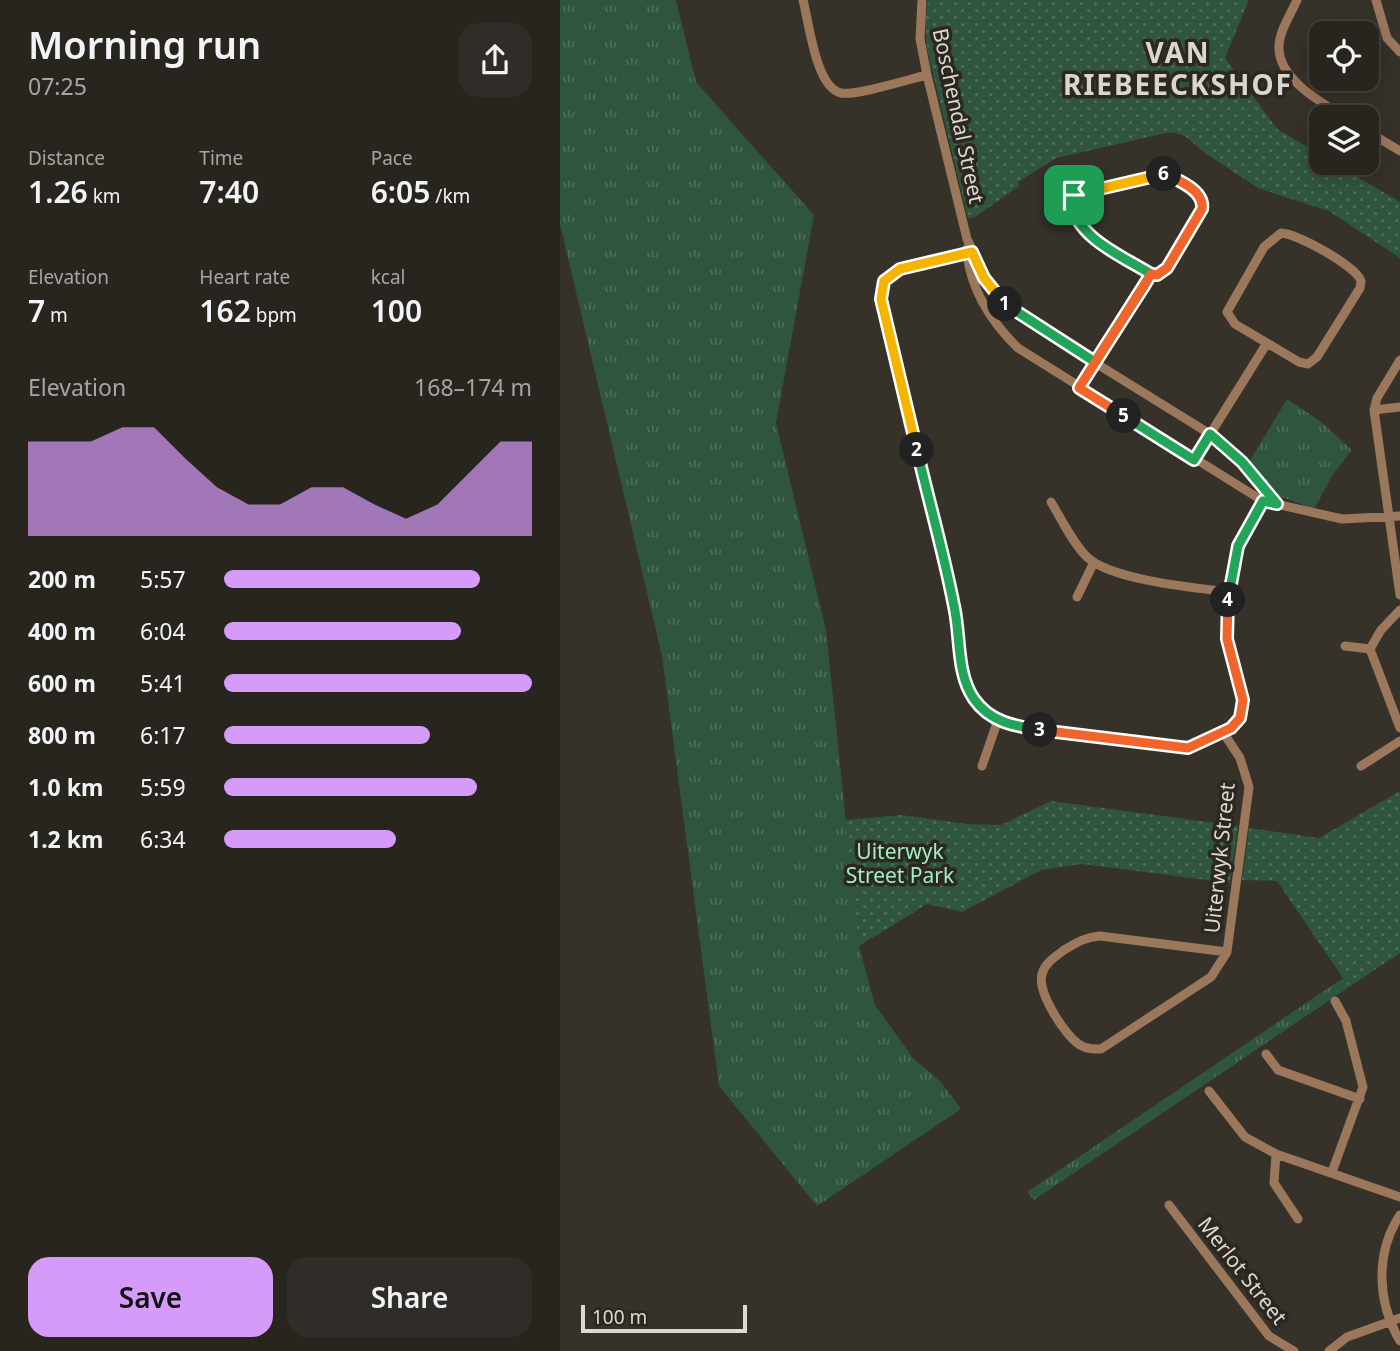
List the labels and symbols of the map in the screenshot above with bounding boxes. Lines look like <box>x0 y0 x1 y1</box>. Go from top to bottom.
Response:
street label: Boschendal Street <box>927 26 991 206</box>
district label: VAN RIEBEECKSHOF <box>1063 33 1293 103</box>
pin: 6 <box>1146 156 1182 192</box>
pin <box>1044 165 1104 225</box>
pin: 1 <box>988 286 1022 322</box>
pin: 5 <box>1106 398 1142 434</box>
pin: 2 <box>900 433 934 468</box>
pin: 4 <box>1210 582 1246 618</box>
pin: 3 <box>1022 712 1058 748</box>
street label: Uiterwyk Street <box>1197 781 1241 935</box>
park label: Uiterwyk Street Park <box>846 837 955 889</box>
street label: Merlot Street <box>1192 1211 1294 1330</box>
scale bar <box>581 1302 747 1334</box>

